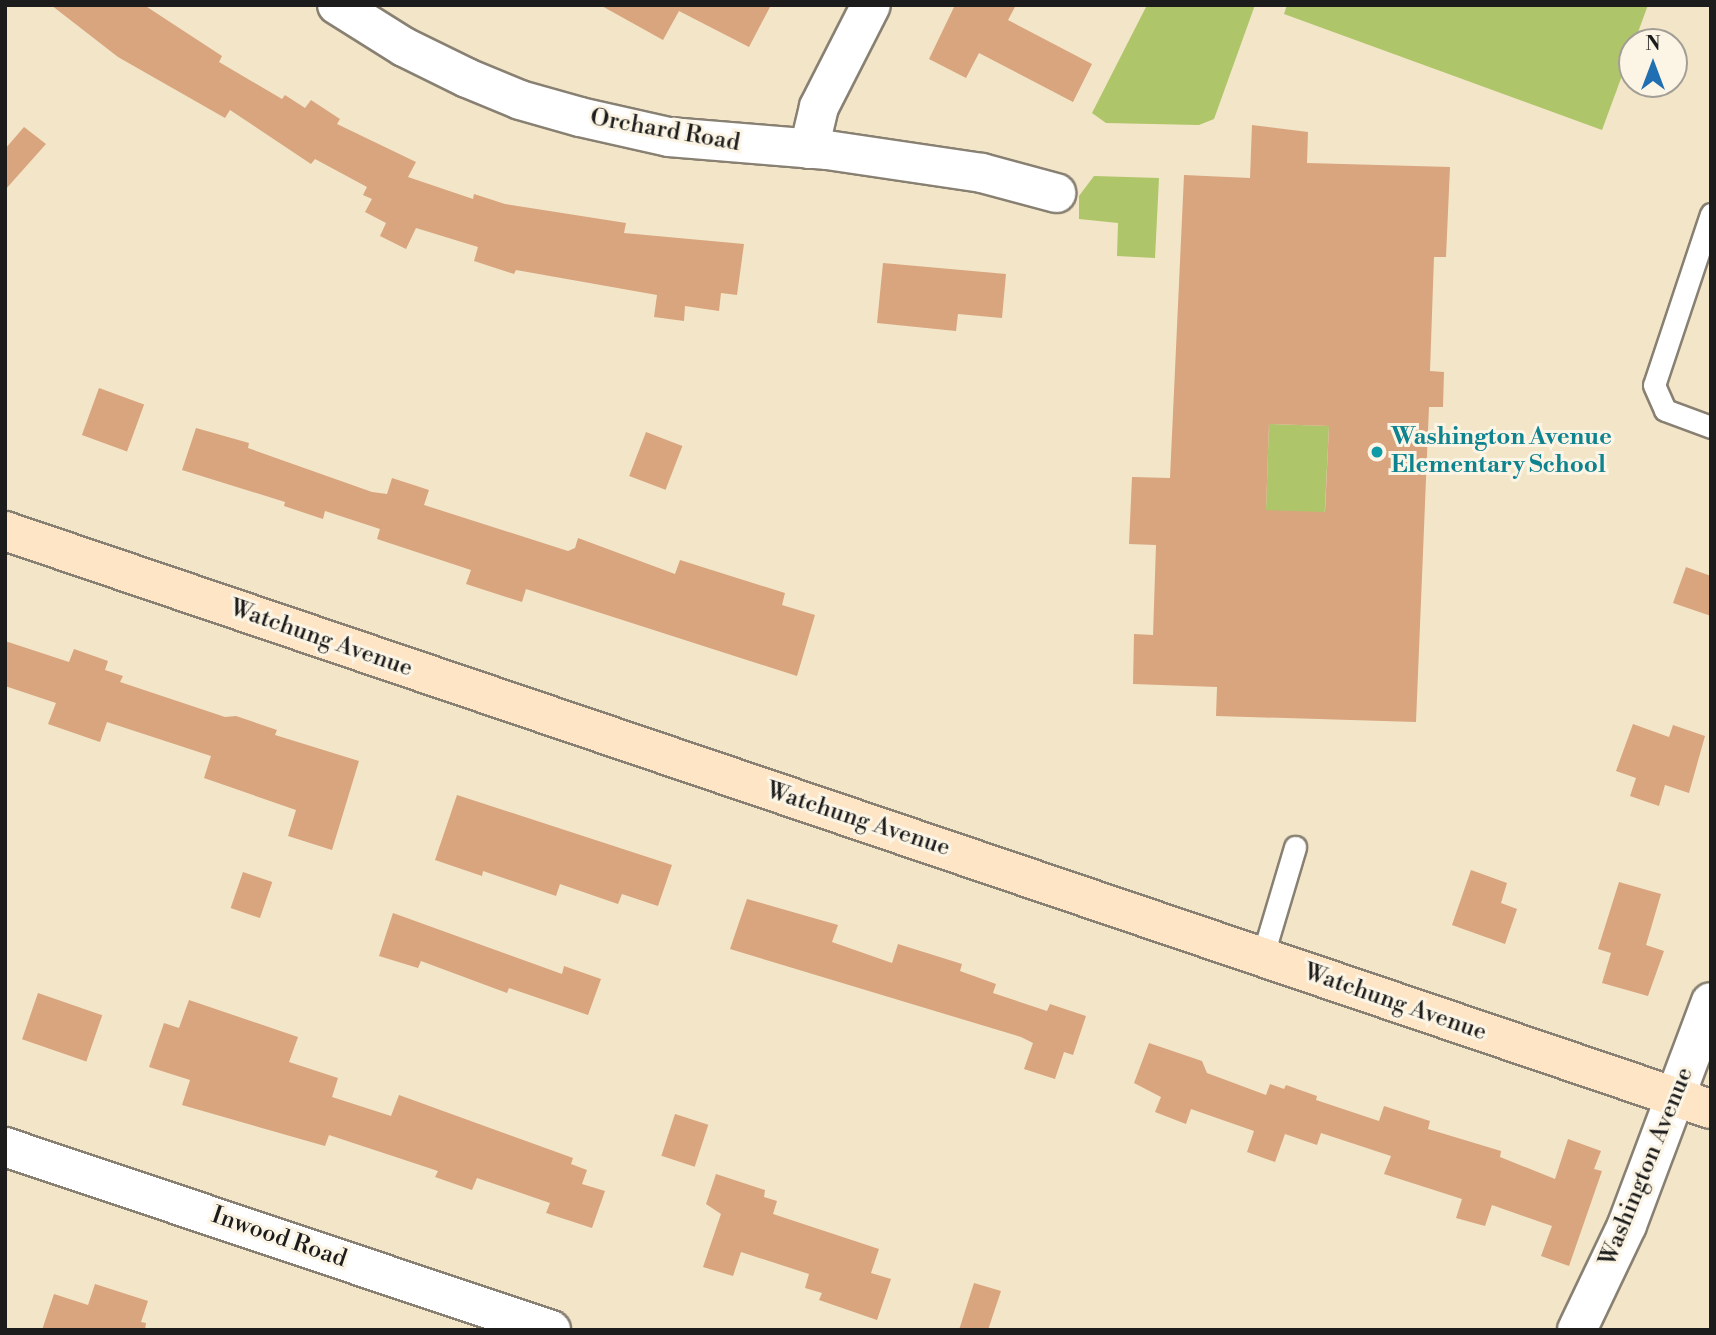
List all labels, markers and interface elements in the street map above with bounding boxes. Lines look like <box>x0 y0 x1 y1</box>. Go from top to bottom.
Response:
north arrow <box>1618 28 1688 98</box>
text: N <box>1645 32 1661 56</box>
street label: Orchard Road <box>588 104 742 158</box>
place label: Washington Avenue Elementary School <box>1391 424 1612 480</box>
marker: Washington Avenue Elementary School <box>1369 444 1385 460</box>
street label: Watchung Avenue <box>226 594 416 684</box>
street label: Watchung Avenue <box>763 777 953 863</box>
street label: Watchung Avenue <box>1300 958 1490 1048</box>
street label: Washington Avenue <box>1594 1063 1700 1271</box>
street label: Inwood Road <box>208 1201 350 1275</box>

